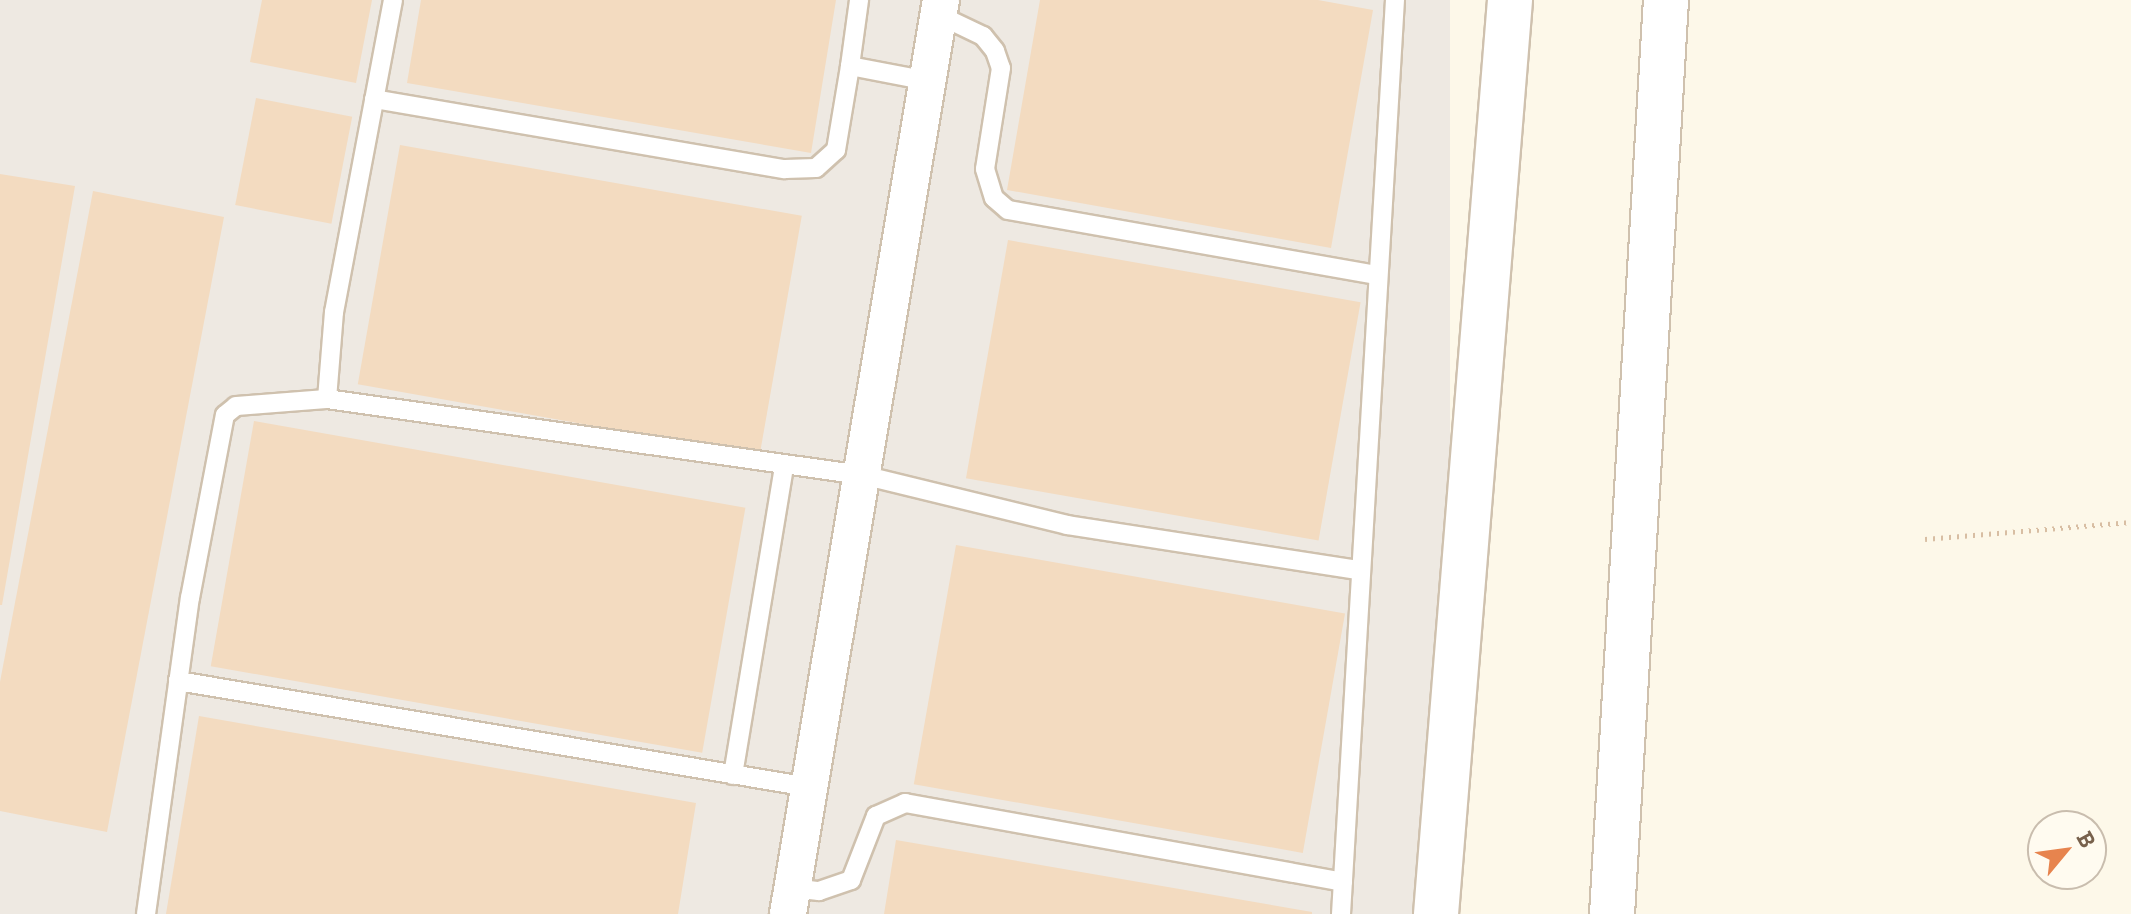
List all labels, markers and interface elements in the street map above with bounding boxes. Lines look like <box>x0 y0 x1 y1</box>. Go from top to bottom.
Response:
north arrow <box>2027 810 2107 890</box>
text: B <box>2070 826 2102 853</box>

